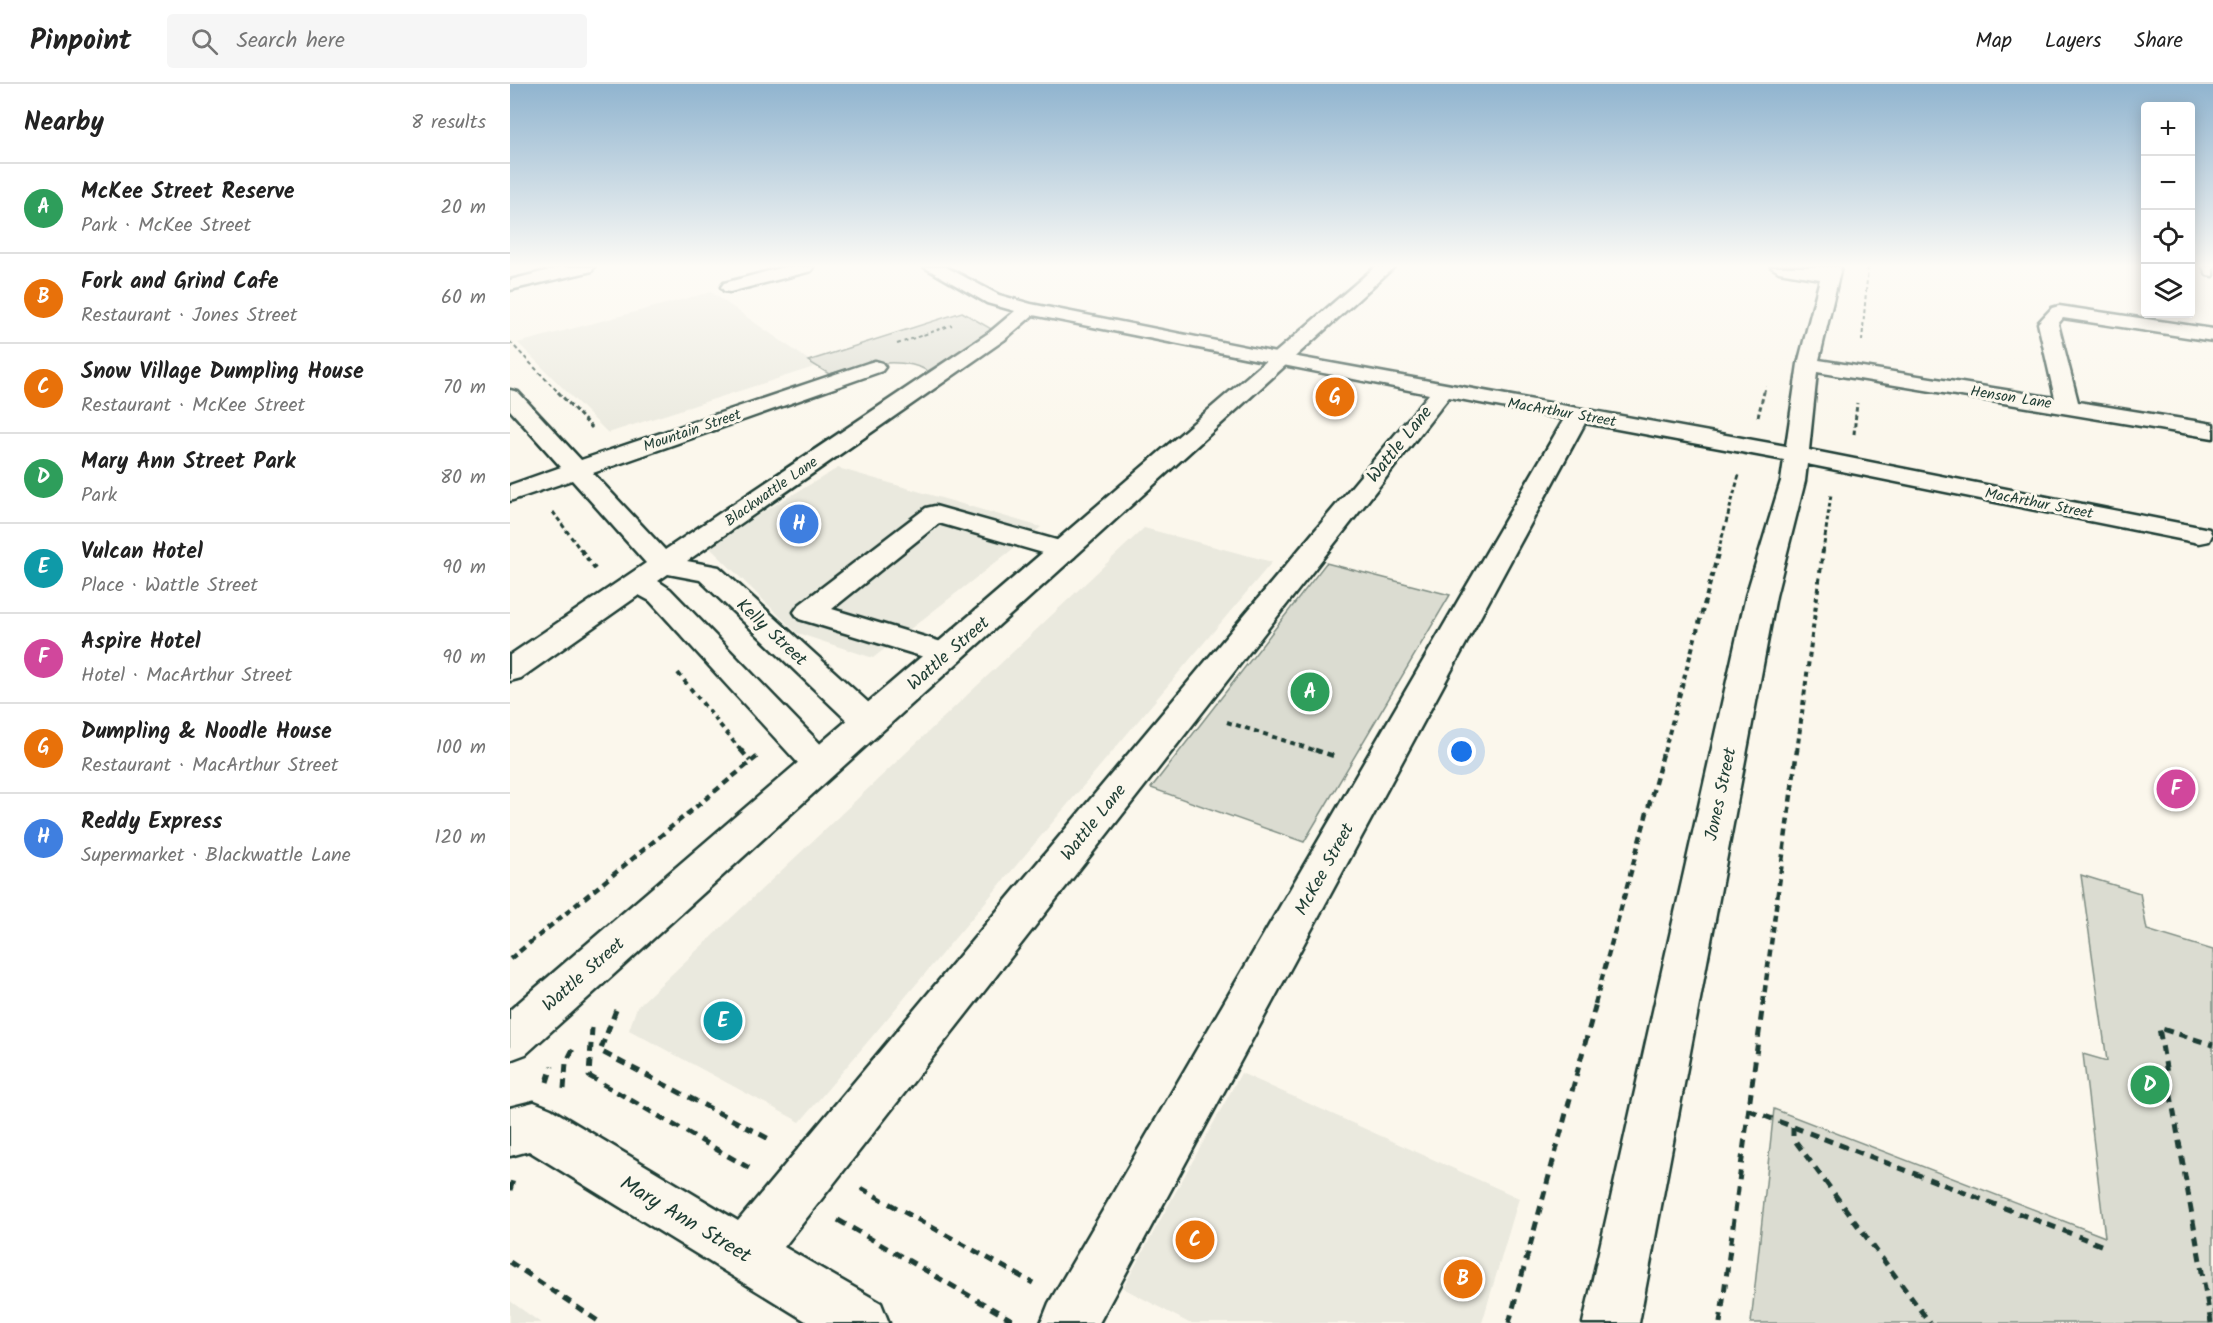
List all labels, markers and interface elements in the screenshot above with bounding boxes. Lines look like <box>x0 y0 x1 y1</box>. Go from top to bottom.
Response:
search box <box>167 14 587 68</box>
text: Pinpoint <box>30 19 131 64</box>
text: Search here <box>236 24 345 59</box>
icon: search <box>188 25 221 58</box>
text: Map <box>1975 25 2012 58</box>
text: Layers <box>2045 25 2101 58</box>
text: Share <box>2134 25 2183 58</box>
text: Nearby <box>24 102 104 144</box>
map controls <box>2141 102 2195 318</box>
button: + <box>2141 102 2195 156</box>
text: 8 results <box>411 107 486 139</box>
button: − <box>2141 156 2195 210</box>
text: McKee Street Reserve <box>81 175 294 210</box>
text: A <box>37 192 50 224</box>
text: 20 m <box>440 192 486 224</box>
text: Park · McKee Street <box>81 210 251 242</box>
button: locate <box>2141 210 2195 264</box>
button: layers <box>2141 264 2195 318</box>
text: Fork and Grind Cafe <box>81 265 278 300</box>
text: B <box>37 282 50 314</box>
text: 60 m <box>441 282 486 314</box>
text: Restaurant · Jones Street <box>81 300 297 332</box>
text: Snow Village Dumpling House <box>81 355 364 390</box>
text: C <box>37 372 50 404</box>
text: 70 m <box>443 372 486 404</box>
pin: G <box>1316 374 1354 420</box>
street label: Henson Lane <box>1968 380 2053 416</box>
text: Restaurant · McKee Street <box>81 390 305 422</box>
street label: MacArthur Street <box>1506 392 1618 434</box>
street label: Wattle Lane <box>1360 400 1440 490</box>
street label: Mountain Street <box>640 403 745 459</box>
text: Mary Ann Street Park <box>81 445 295 480</box>
street label: Blackwattle Lane <box>720 451 823 533</box>
text: D <box>37 462 50 494</box>
text: 80 m <box>440 462 486 494</box>
text: Park <box>81 480 117 512</box>
street label: MacArthur Street <box>1983 482 2095 526</box>
pin: H <box>780 502 818 546</box>
text: Vulcan Hotel <box>81 535 203 570</box>
text: E <box>38 552 49 584</box>
text: 90 m <box>442 552 486 584</box>
text: Place · Wattle Street <box>81 570 258 602</box>
street label: Kelly Street <box>729 592 814 675</box>
street label: Wattle Street <box>901 609 998 698</box>
text: Aspire Hotel <box>81 625 201 660</box>
text: F <box>38 642 49 674</box>
text: 90 m <box>442 642 486 674</box>
text: Hotel · MacArthur Street <box>81 660 292 692</box>
pin: A <box>1290 670 1330 714</box>
text: Dumpling & Noodle House <box>81 715 332 750</box>
text: G <box>38 732 49 764</box>
text: 100 m <box>436 732 486 764</box>
your location <box>1447 737 1476 766</box>
street label: Jones Street <box>1697 744 1746 844</box>
text: Restaurant · MacArthur Street <box>81 750 338 782</box>
pin: F <box>2156 766 2196 812</box>
street label: Wattle Lane <box>1054 778 1134 868</box>
text: Reddy Express <box>81 805 222 840</box>
street label: McKee Street <box>1288 817 1363 921</box>
text: H <box>37 822 50 854</box>
text: 120 m <box>434 822 486 854</box>
text: Supermarket · Blackwattle Lane <box>81 840 351 872</box>
street label: Wattle Street <box>536 930 633 1019</box>
pin: E <box>704 998 742 1044</box>
pin: D <box>2130 1062 2170 1108</box>
street label: Mary Ann Street <box>613 1168 758 1273</box>
pin: C <box>1176 1218 1214 1262</box>
pin: B <box>1444 1256 1482 1302</box>

